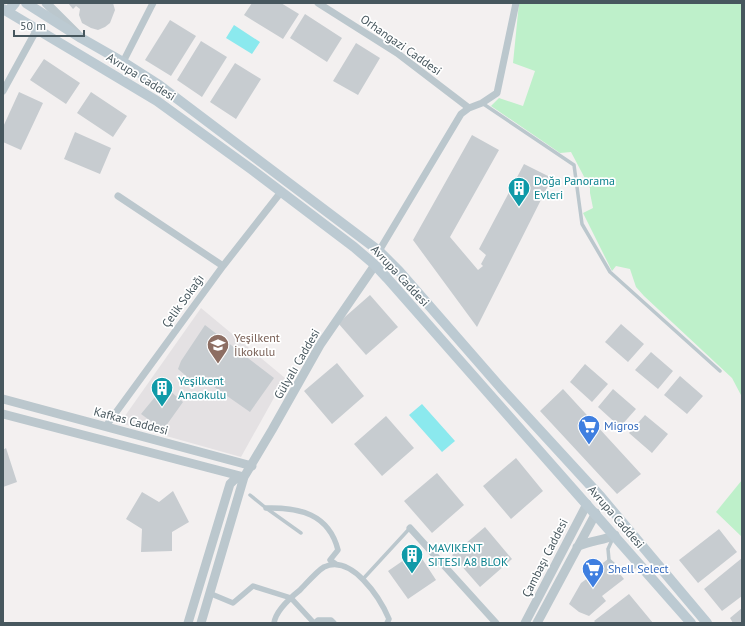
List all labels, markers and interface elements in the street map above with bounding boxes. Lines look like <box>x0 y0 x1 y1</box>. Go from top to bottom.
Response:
street label: Orhangazi Caddesi <box>358 11 445 78</box>
scale bar <box>14 12 84 38</box>
text: 50 m <box>20 18 46 33</box>
street label: Avrupa Caddesi <box>104 49 179 104</box>
place label: Doğa Panorama Evleri <box>534 173 615 202</box>
building icon: Doğa Panorama Evleri <box>506 175 532 208</box>
street label: Avrupa Caddesi <box>368 242 433 309</box>
street label: Çelik Sokağı <box>158 271 207 330</box>
street label: Gülyalı Caddesi <box>270 326 323 402</box>
place label: Yeşilkent İlkokulu <box>234 330 280 359</box>
school or university icon: Yeşilkent İlkokulu <box>205 332 231 365</box>
place label: Yeşilkent Anaokulu <box>178 373 226 402</box>
building icon: Yeşilkent Anaokulu <box>149 375 175 408</box>
street label: Kafkas Caddesi <box>92 403 170 438</box>
supermarket icon: Migros <box>576 413 602 446</box>
place label: Migros <box>604 418 639 433</box>
street label: Avrupa Caddesi <box>585 482 648 551</box>
street label: Çambaşı Caddesi <box>518 516 571 600</box>
place label: MAVIKENT SITESI A8 BLOK <box>428 540 508 569</box>
building icon: MAVIKENT SITESI A8 BLOK <box>399 542 425 575</box>
supermarket icon: Shell Select <box>580 556 606 589</box>
place label: Shell Select <box>608 561 669 576</box>

